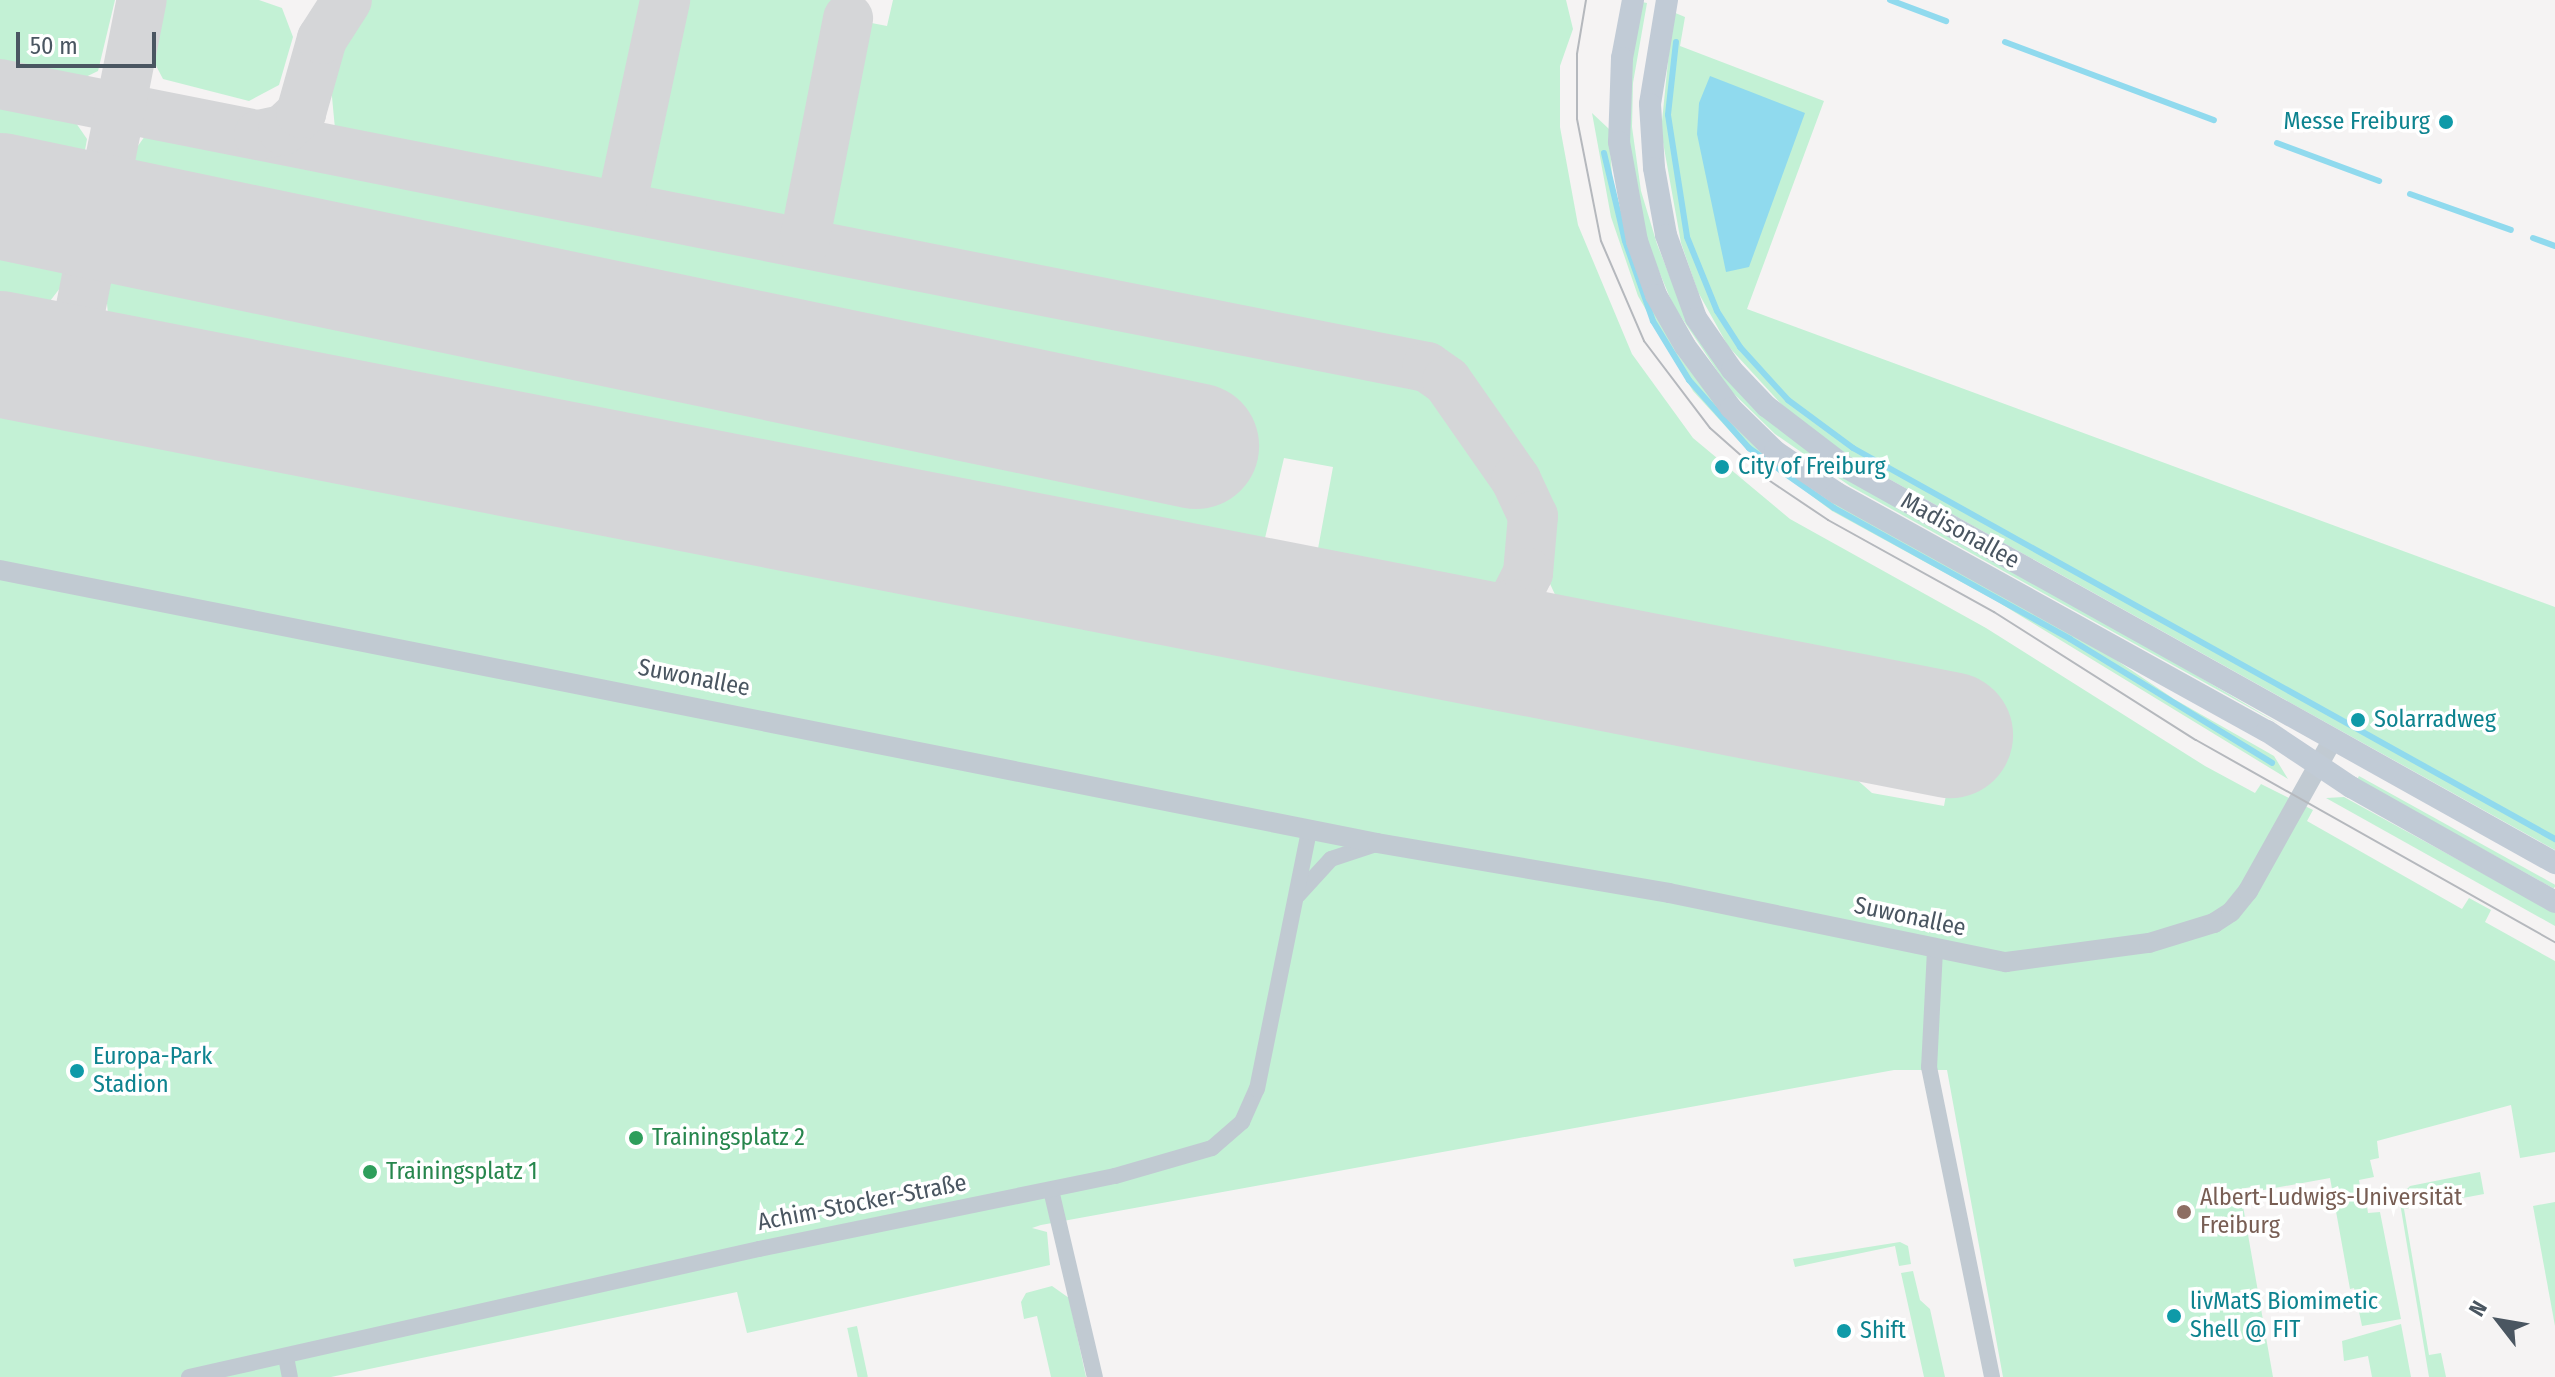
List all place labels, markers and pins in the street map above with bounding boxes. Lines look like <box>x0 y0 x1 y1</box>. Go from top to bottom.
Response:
place label: Messe Freiburg <box>2283 108 2430 136</box>
marker: Messe Freiburg <box>2437 113 2455 131</box>
place label: City of Freiburg <box>1738 453 1886 481</box>
marker: City of Freiburg <box>1713 458 1731 476</box>
place label: Solarradweg <box>2374 706 2496 734</box>
marker: Solarradweg <box>2349 711 2367 729</box>
place label: Europa-Park Stadion <box>93 1043 212 1099</box>
marker: Europa-Park Stadion <box>68 1062 86 1080</box>
place label: Trainingsplatz 2 <box>652 1124 805 1152</box>
marker: Trainingsplatz 2 <box>627 1129 645 1147</box>
place label: Trainingsplatz 1 <box>386 1158 538 1186</box>
marker: Trainingsplatz 1 <box>361 1163 379 1181</box>
place label: Albert-Ludwigs-Universität Freiburg <box>2200 1184 2462 1240</box>
marker: Albert-Ludwigs-Universität Freiburg <box>2175 1203 2193 1221</box>
place label: livMatS Biomimetic Shell @ FIT <box>2190 1288 2378 1344</box>
marker: livMatS Biomimetic Shell @ FIT <box>2165 1307 2183 1325</box>
place label: Shift <box>1860 1317 1906 1345</box>
marker: Shift <box>1835 1322 1853 1340</box>

